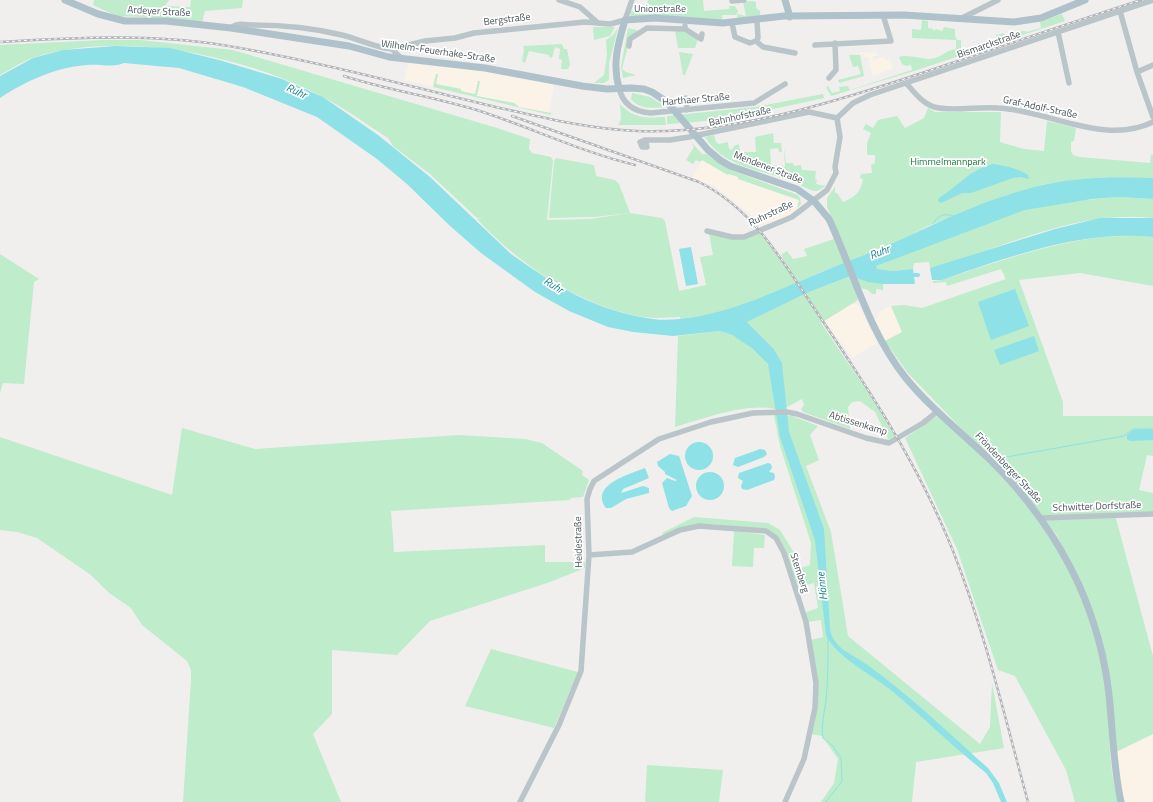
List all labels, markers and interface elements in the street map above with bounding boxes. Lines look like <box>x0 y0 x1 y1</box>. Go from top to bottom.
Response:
street label: Ardeyer Straße <box>127 4 191 20</box>
street label: Unionstraße <box>634 4 686 16</box>
street label: Bergstraße <box>483 11 531 29</box>
street label: Bismarckstraße <box>956 29 1022 61</box>
street label: Wilhelm-Feuerhake-Straße <box>380 38 496 66</box>
water label: Ruhr <box>284 82 308 102</box>
street label: Harthaer Straße <box>662 91 730 109</box>
street label: Graf-Adolf-Straße <box>1002 94 1078 122</box>
street label: Bahnhofstraße <box>708 105 772 129</box>
street label: Mendener Straße <box>732 149 804 187</box>
park label: Himmelmannpark <box>910 157 986 169</box>
street label: Ruhrstraße <box>747 198 795 230</box>
water label: Ruhr <box>868 243 892 263</box>
water label: Ruhr <box>541 275 565 297</box>
street label: Abtissenkamp <box>828 409 888 439</box>
street label: Fröndenberger Straße <box>972 430 1044 506</box>
street label: Schwitter Dorfstraße <box>1053 499 1141 515</box>
street label: Heidestraße <box>573 516 585 568</box>
street label: Stemberg <box>787 552 811 594</box>
water label: Hönne <box>815 571 831 601</box>

